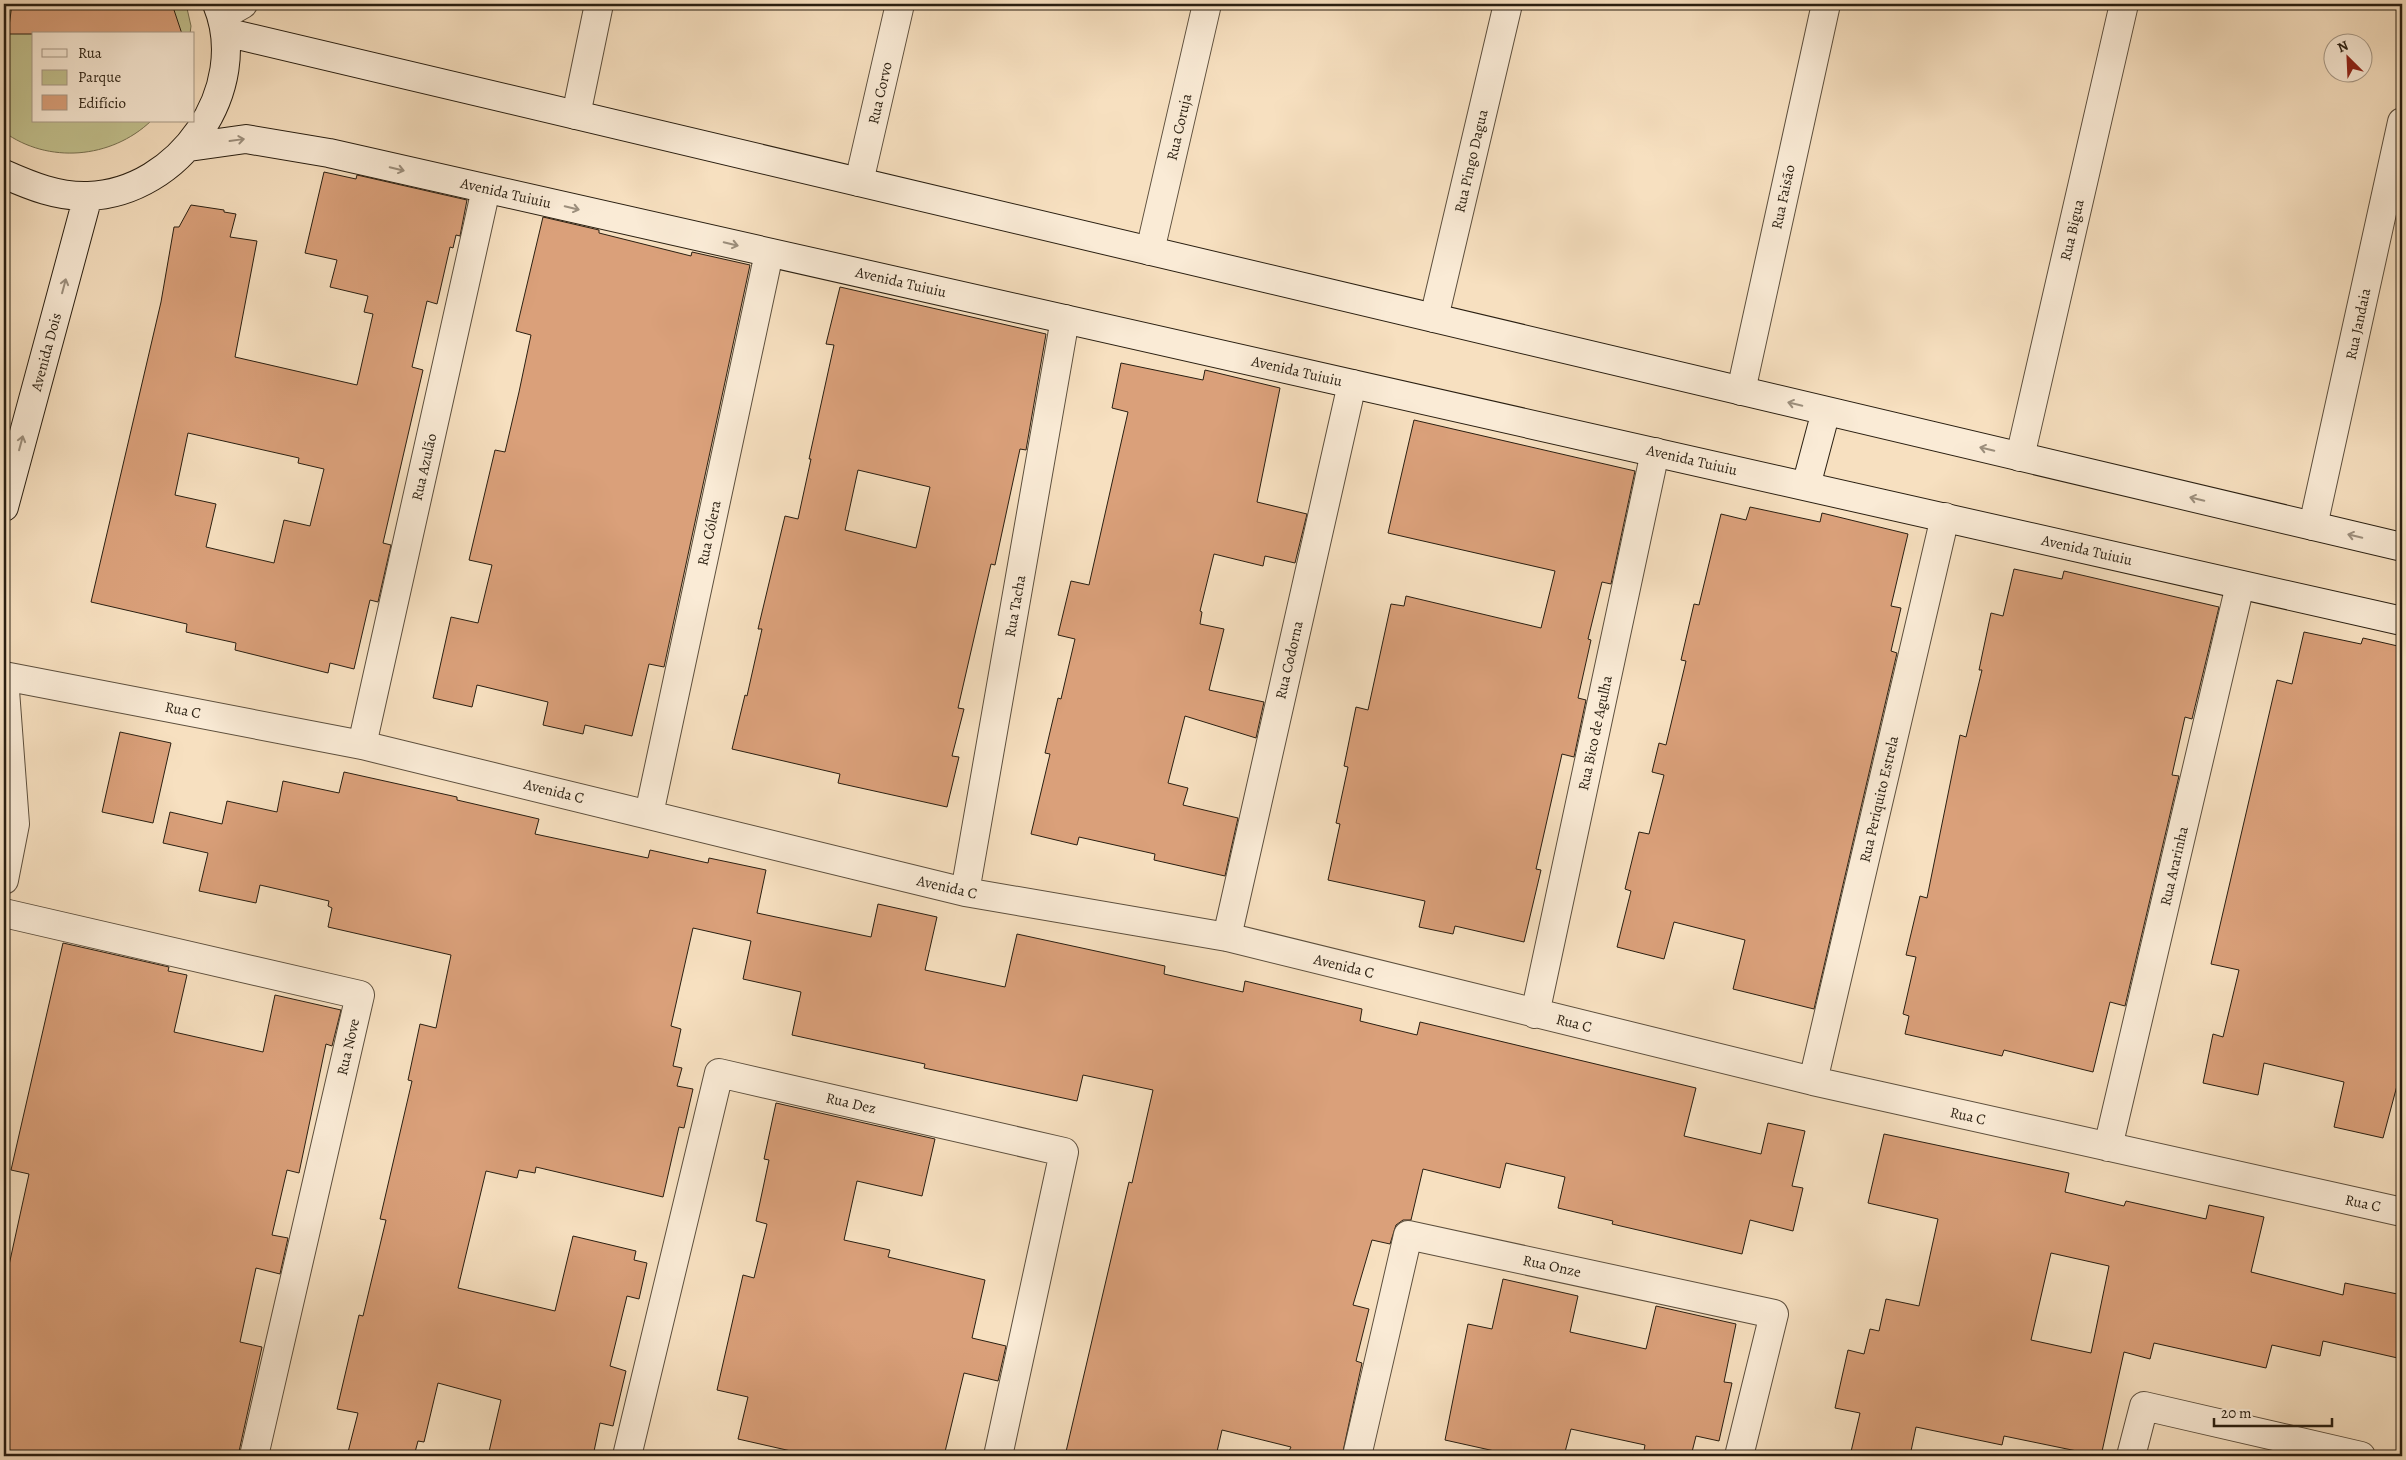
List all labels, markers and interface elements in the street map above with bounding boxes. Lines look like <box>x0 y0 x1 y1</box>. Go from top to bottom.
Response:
legend <box>32 32 195 122</box>
north arrow <box>2324 32 2374 82</box>
text: N <box>2334 36 2351 57</box>
text: Rua <box>78 43 102 63</box>
street label: Rua Corvo <box>863 60 897 126</box>
text: Parque <box>78 67 121 87</box>
street label: Rua Coruja <box>1162 92 1196 162</box>
text: Edifício <box>78 93 126 113</box>
street label: Rua Pingo Dagua <box>1449 107 1493 215</box>
one-way arrow <box>229 135 245 145</box>
street label: Rua Faisão <box>1766 163 1800 231</box>
one-way arrow <box>388 165 404 174</box>
street label: Avenida Tuiuiu <box>458 173 554 213</box>
street label: Rua Bigua <box>2055 197 2089 263</box>
one-way arrow <box>564 204 580 213</box>
one-way arrow <box>722 240 738 249</box>
street label: Avenida Tuiuiu <box>853 262 949 302</box>
one-way arrow <box>59 279 69 295</box>
street label: Rua Jandaia <box>2341 286 2375 362</box>
street label: Avenida Dois <box>26 311 66 394</box>
street label: Avenida Tuiuiu <box>1249 351 1345 391</box>
one-way arrow <box>1788 399 1804 408</box>
street label: Rua Azulão <box>407 431 441 503</box>
one-way arrow <box>17 436 26 452</box>
street label: Avenida Tuiuiu <box>1644 440 1740 480</box>
one-way arrow <box>1980 444 1996 453</box>
one-way arrow <box>2189 494 2205 503</box>
street label: Rua Cólera <box>692 498 726 568</box>
street label: Avenida Tuiuiu <box>2039 530 2135 570</box>
one-way arrow <box>2347 531 2363 540</box>
street label: Rua Tacha <box>1000 573 1030 639</box>
street label: Rua Codorna <box>1270 619 1308 701</box>
street label: Rua Bico de Agulha <box>1573 674 1617 792</box>
street label: Rua C <box>163 697 203 723</box>
street label: Rua Periquito Estrela <box>1855 734 1903 864</box>
street label: Avenida C <box>521 774 586 808</box>
street label: Rua Ararinha <box>2155 824 2193 908</box>
street label: Avenida C <box>914 870 979 904</box>
street label: Avenida C <box>1311 949 1376 983</box>
street label: Rua C <box>1554 1009 1594 1037</box>
street label: Rua Nove <box>332 1016 364 1077</box>
street label: Rua Dez <box>824 1088 878 1118</box>
street label: Rua C <box>1948 1102 1988 1130</box>
street label: Rua C <box>2343 1189 2383 1217</box>
street label: Rua Onze <box>1521 1250 1583 1282</box>
scale bar <box>2214 1395 2331 1427</box>
text: 20 m <box>2221 1403 2252 1423</box>

